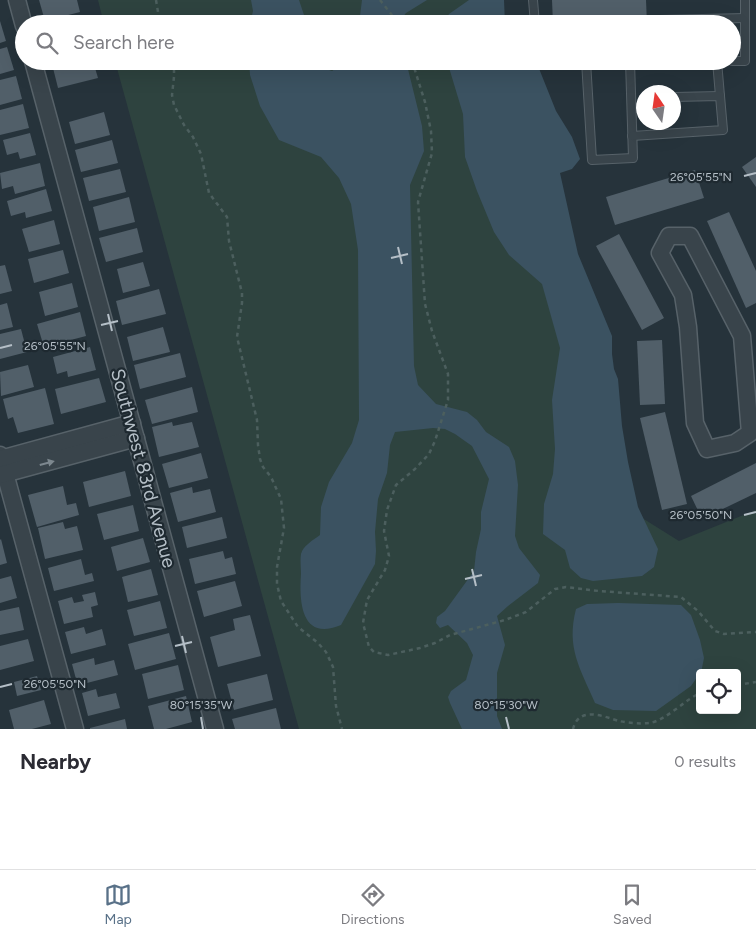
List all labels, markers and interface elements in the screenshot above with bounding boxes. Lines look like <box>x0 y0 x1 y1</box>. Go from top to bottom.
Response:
search box <box>15 15 741 70</box>
icon: search <box>33 29 61 57</box>
text: Search here <box>73 31 175 54</box>
north arrow <box>636 85 681 130</box>
text: 26°05'55"N <box>670 170 732 184</box>
text: 26°05'55"N <box>24 339 86 353</box>
street label: Southwest 83rd Avenue <box>106 366 181 570</box>
one-way arrow <box>40 458 55 466</box>
text: 26°05'50"N <box>670 508 732 522</box>
map controls <box>696 669 741 714</box>
button: locate <box>696 669 741 714</box>
text: 26°05'50"N <box>24 677 86 691</box>
text: 80°15'35"W <box>170 698 233 712</box>
text: 80°15'30"W <box>474 698 538 712</box>
text: Nearby <box>20 749 91 774</box>
text: 0 results <box>674 752 736 771</box>
tab: Map <box>104 881 132 928</box>
tab: Directions <box>341 881 405 928</box>
tab: Saved <box>613 881 652 928</box>

